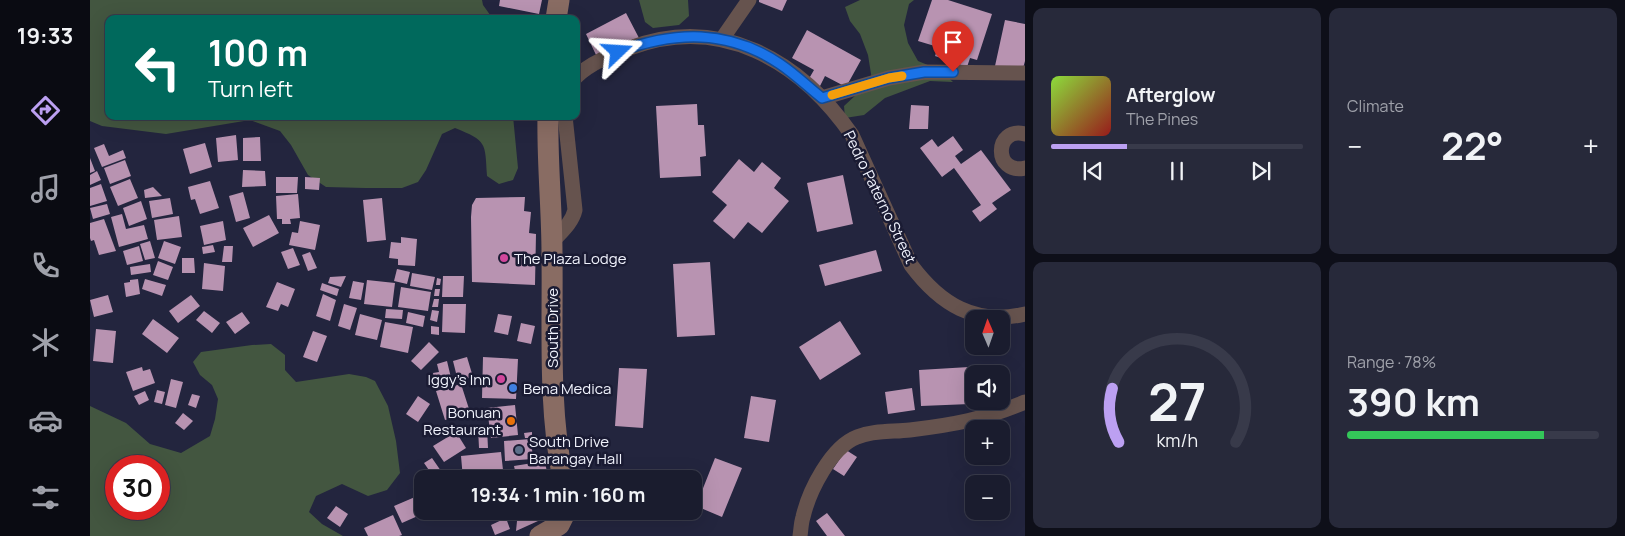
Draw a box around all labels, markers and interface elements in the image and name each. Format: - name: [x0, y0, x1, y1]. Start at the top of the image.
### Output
- text: 19:33: [17, 21, 73, 51]
- pin: [932, 21, 974, 72]
- position arrow: [591, 25, 643, 77]
- icon: arrive: [939, 28, 967, 56]
- text: 100 m: [208, 29, 308, 77]
- icon: left: [125, 35, 190, 100]
- text: Turn left: [208, 74, 293, 104]
- text: Afterglow: [1126, 82, 1215, 108]
- icon: directions: [28, 93, 63, 128]
- text: Climate: [1347, 95, 1404, 117]
- text: The Pines: [1126, 108, 1198, 130]
- text: 22°: [1441, 119, 1504, 171]
- street label: Pedro Paterno Street: [839, 127, 921, 267]
- text: −: [1347, 127, 1362, 165]
- text: +: [1583, 127, 1599, 165]
- icon: previous: [1079, 157, 1107, 185]
- icon: pause: [1163, 157, 1191, 185]
- icon: next: [1247, 157, 1275, 185]
- icon: music: [28, 171, 63, 206]
- icon: phone: [28, 248, 63, 283]
- place label: The Plaza Lodge: [514, 248, 627, 269]
- marker: The Plaza Lodge: [498, 252, 510, 264]
- street label: South Drive: [542, 288, 563, 368]
- north arrow: [965, 310, 1010, 355]
- map controls: [965, 310, 1010, 520]
- icon: climate: [28, 325, 63, 360]
- text: Range · 78%: [1347, 351, 1436, 373]
- button: sound: [965, 365, 1010, 410]
- text: 27: [1148, 366, 1206, 437]
- place label: Iggy's Inn: [428, 369, 491, 390]
- marker: Iggy's Inn: [495, 373, 507, 385]
- text: 390 km: [1347, 375, 1480, 427]
- place label: Bena Medica: [523, 378, 611, 399]
- marker: Bena Medica: [507, 382, 519, 394]
- place label: Bonuan Restaurant: [423, 402, 501, 440]
- icon: car: [28, 403, 63, 438]
- marker: Bonuan Restaurant: [505, 415, 517, 427]
- button: +: [965, 420, 1010, 465]
- text: km/h: [1156, 428, 1198, 452]
- place label: South Drive Barangay Hall: [529, 431, 622, 469]
- marker: South Drive Barangay Hall: [513, 444, 525, 456]
- speed limit sign: 30: [105, 455, 170, 520]
- button: −: [965, 475, 1010, 520]
- icon: filters: [28, 480, 63, 515]
- text: 19:34 · 1 min · 160 m: [471, 482, 645, 508]

